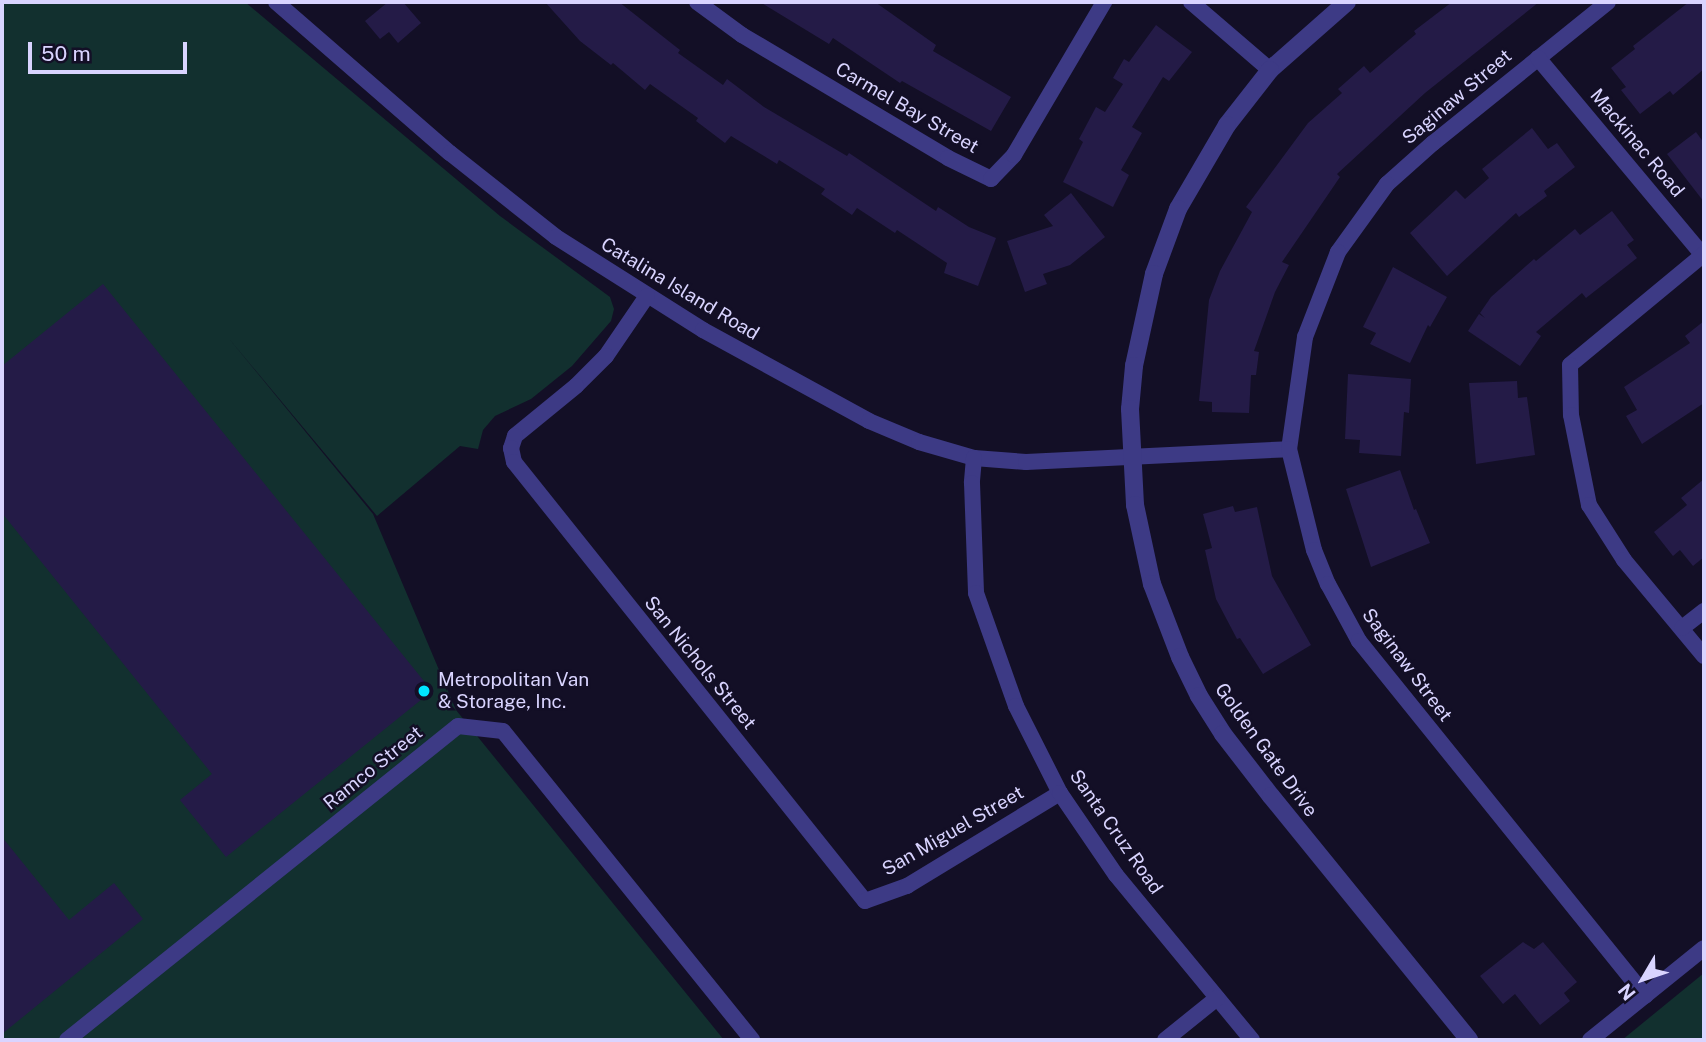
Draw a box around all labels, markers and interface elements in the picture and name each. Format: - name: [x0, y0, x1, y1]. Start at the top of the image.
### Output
- scale bar: [32, 28, 191, 72]
- text: 50 m: [41, 41, 91, 66]
- street label: Saginaw Street: [1398, 45, 1516, 149]
- street label: Carmel Bay Street: [831, 58, 983, 158]
- street label: Mackinac Road: [1585, 84, 1689, 202]
- street label: Catalina Island Road: [597, 233, 763, 345]
- street label: San Nichols Street: [639, 592, 761, 734]
- street label: Saginaw Street: [1357, 604, 1457, 726]
- place label: Metropolitan Van & Storage, Inc.: [438, 669, 590, 713]
- street label: Golden Gate Drive: [1210, 679, 1322, 821]
- marker: Metropolitan Van & Storage, Inc.: [416, 683, 432, 699]
- street label: Ramco Street: [319, 721, 427, 815]
- street label: Santa Cruz Road: [1065, 765, 1167, 899]
- street label: San Miguel Street: [878, 781, 1028, 881]
- north arrow: [1608, 944, 1678, 1014]
- text: N: [1613, 980, 1640, 1005]

